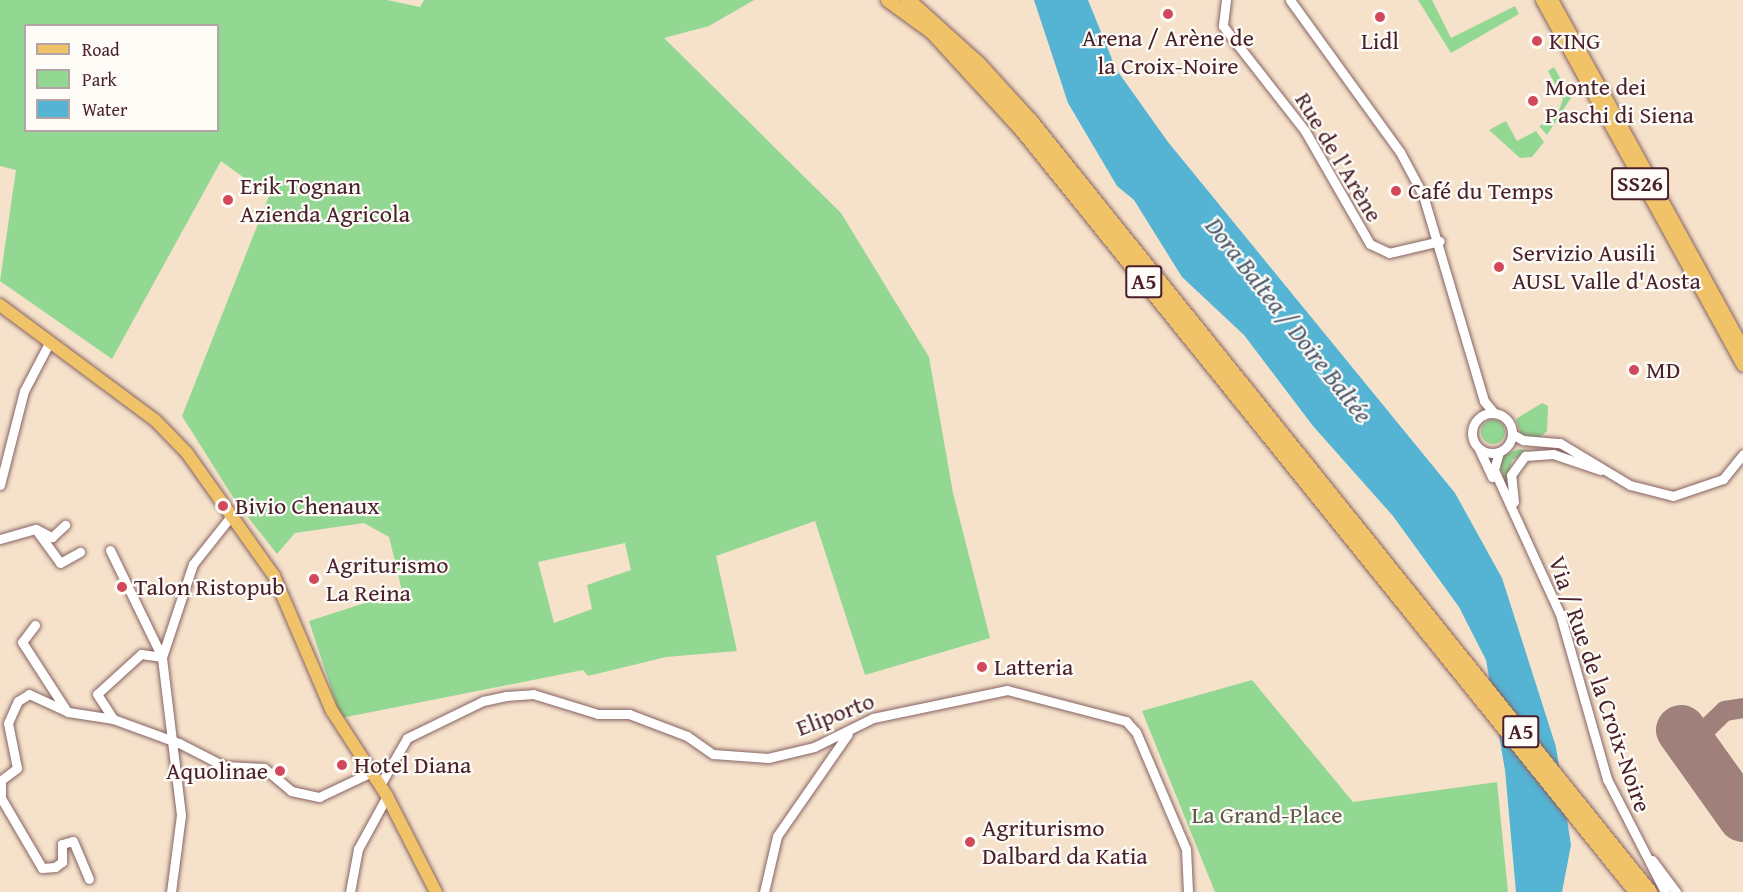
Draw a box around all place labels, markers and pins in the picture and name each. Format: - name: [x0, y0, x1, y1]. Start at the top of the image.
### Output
- marker: Arena / Arène de la Croix-Noire: [1161, 7, 1175, 21]
- marker: Lidl: [1373, 10, 1387, 24]
- place label: Arena / Arène de la Croix-Noire: [1082, 24, 1254, 80]
- place label: Lidl: [1361, 27, 1399, 55]
- place label: KING: [1549, 27, 1600, 55]
- marker: KING: [1530, 34, 1544, 48]
- place label: Monte dei Paschi di Siena: [1545, 73, 1694, 129]
- marker: Monte dei Paschi di Siena: [1526, 94, 1540, 108]
- place label: Erik Tognan Azienda Agricola: [240, 172, 410, 228]
- place label: Café du Temps: [1408, 177, 1554, 205]
- marker: Café du Temps: [1389, 184, 1403, 198]
- marker: Erik Tognan Azienda Agricola: [221, 193, 235, 207]
- place label: Servizio Ausili AUSL Valle d'Aosta: [1512, 239, 1701, 295]
- marker: Servizio Ausili AUSL Valle d'Aosta: [1490, 258, 1508, 276]
- place label: MD: [1646, 356, 1680, 384]
- marker: MD: [1627, 363, 1641, 377]
- place label: Bivio Chenaux: [235, 492, 379, 520]
- marker: Bivio Chenaux: [216, 499, 230, 513]
- place label: Agriturismo La Reina: [326, 551, 449, 607]
- marker: Agriturismo La Reina: [307, 572, 321, 586]
- place label: Talon Ristopub: [134, 573, 285, 601]
- marker: Talon Ristopub: [115, 580, 129, 594]
- place label: Latteria: [994, 653, 1073, 681]
- marker: Latteria: [975, 660, 989, 674]
- place label: Hotel Diana: [354, 751, 471, 779]
- place label: Aquolinae: [166, 757, 268, 785]
- marker: Hotel Diana: [335, 758, 349, 772]
- marker: Aquolinae: [273, 764, 287, 778]
- place label: Agriturismo Dalbard da Katia: [982, 814, 1148, 870]
- marker: Agriturismo Dalbard da Katia: [963, 835, 977, 849]

